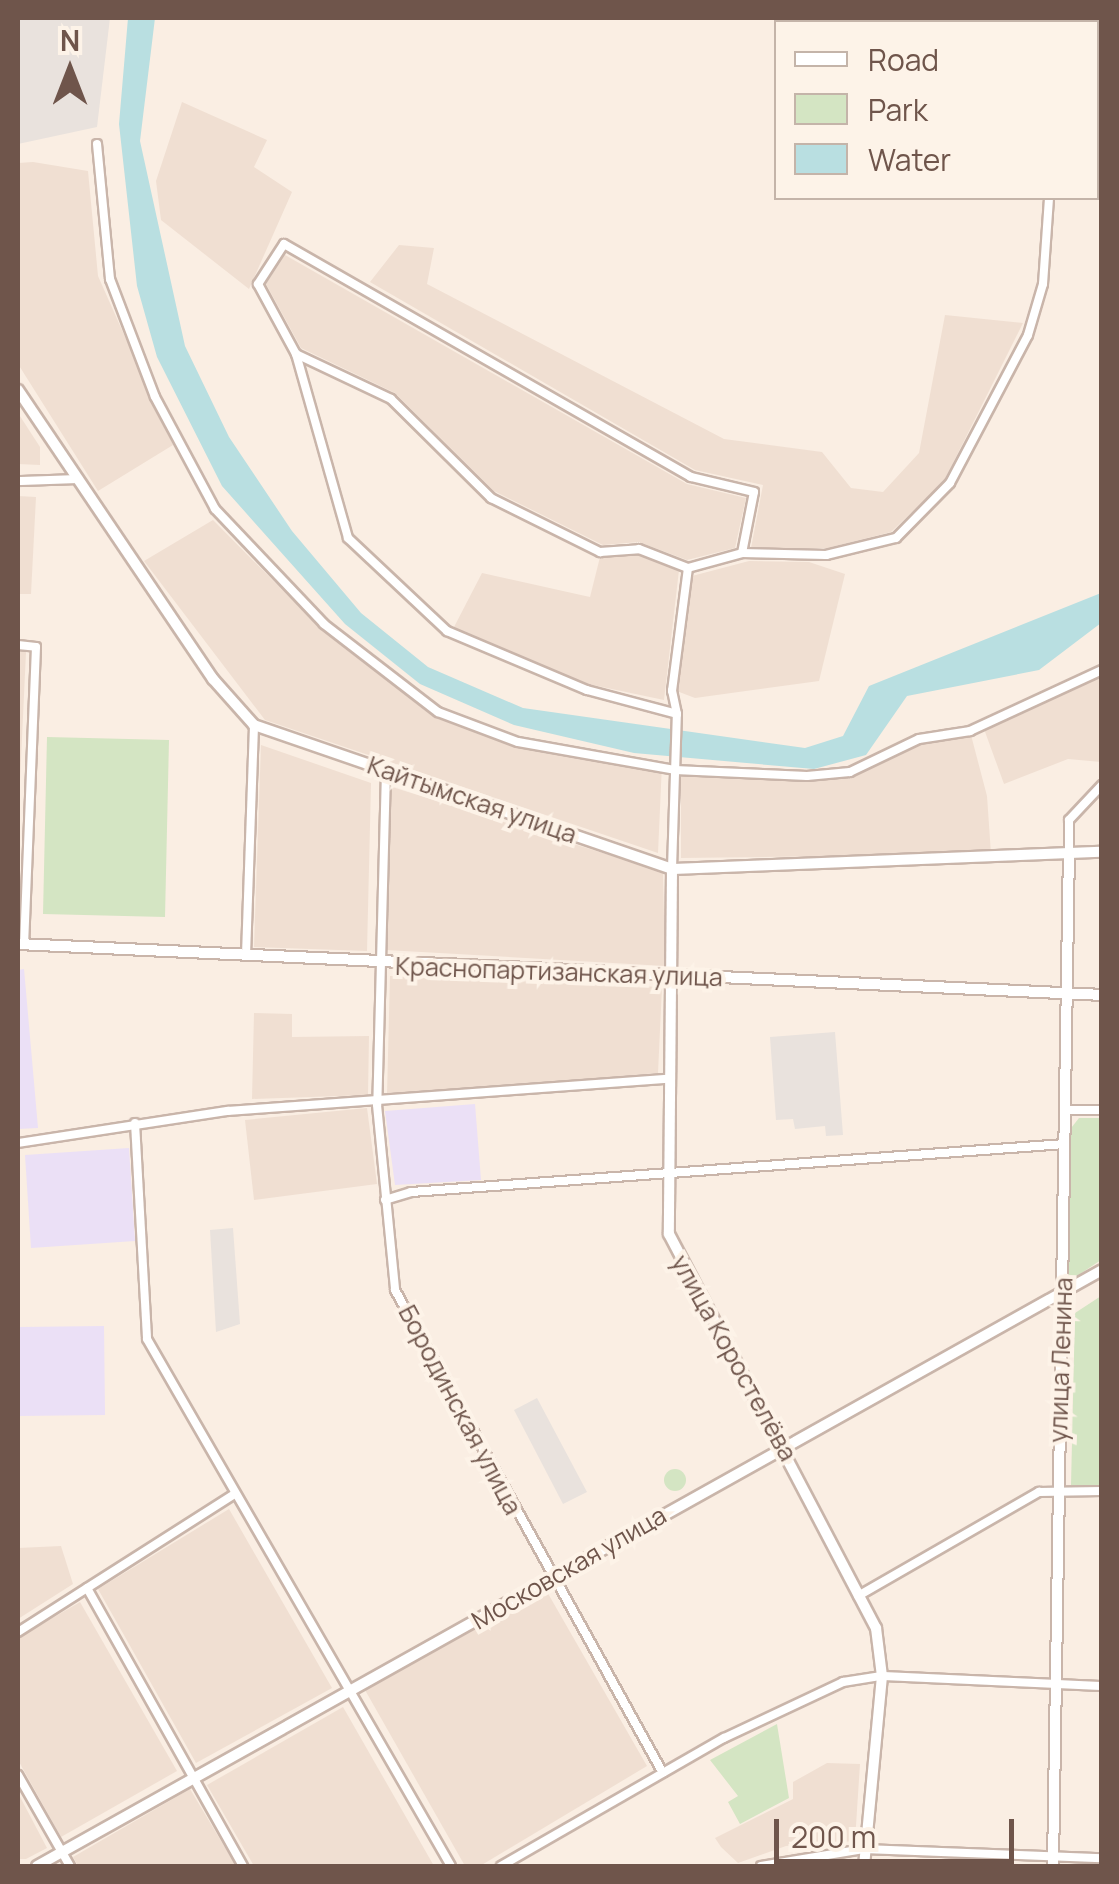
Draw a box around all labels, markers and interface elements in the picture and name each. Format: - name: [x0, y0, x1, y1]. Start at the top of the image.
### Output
- north arrow: [20, 20, 120, 120]
- legend: [774, 20, 1099, 200]
- text: N: [60, 21, 80, 59]
- text: Road: [868, 39, 939, 80]
- text: Park: [868, 89, 928, 130]
- text: Water: [868, 139, 951, 180]
- street label: Кайтымская улица: [363, 750, 581, 850]
- street label: Краснопартизанская улица: [395, 951, 723, 993]
- street label: улица Коростелёва: [665, 1250, 803, 1466]
- street label: улица Ленина: [1043, 1277, 1079, 1443]
- street label: Бородинская улица: [392, 1300, 528, 1520]
- street label: Московская улица: [466, 1500, 672, 1636]
- scale bar: [779, 1799, 1019, 1861]
- text: 200 m: [791, 1816, 876, 1857]

